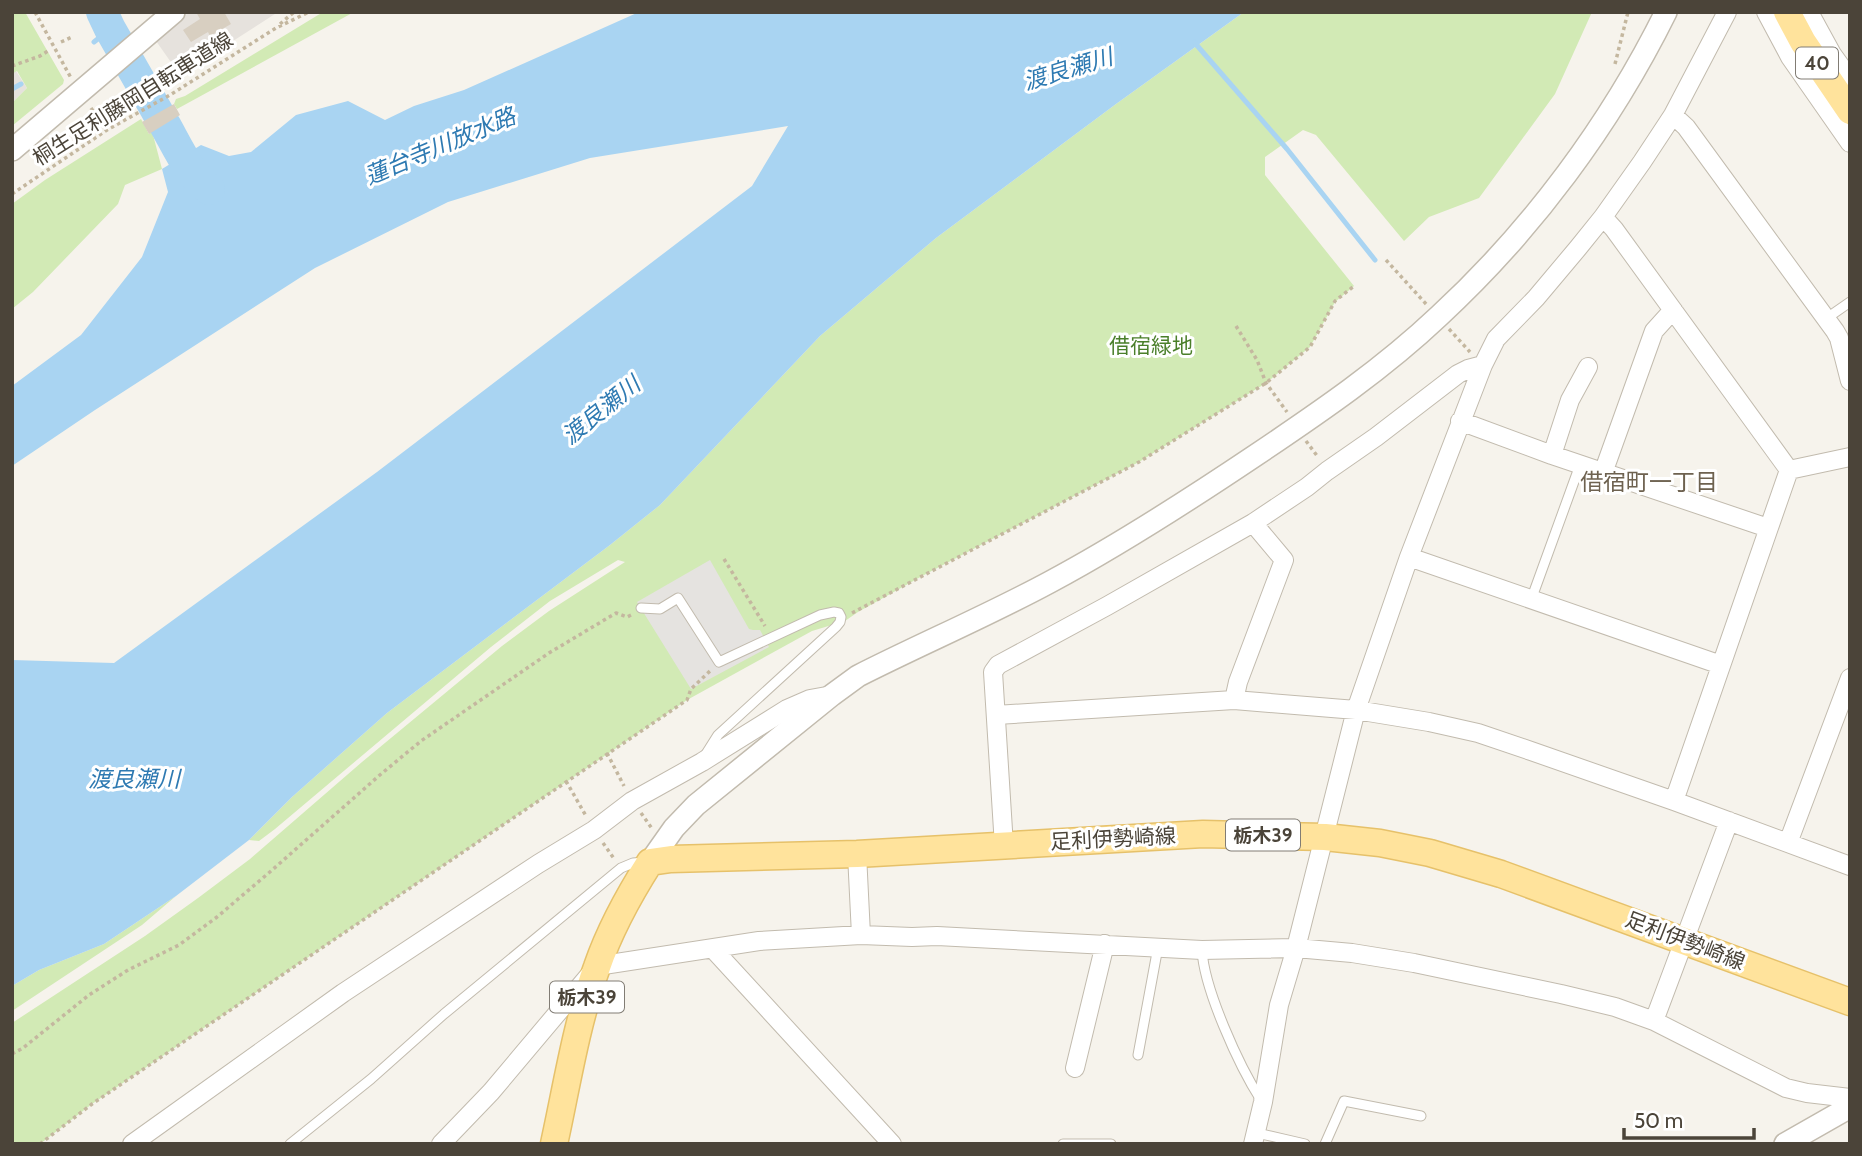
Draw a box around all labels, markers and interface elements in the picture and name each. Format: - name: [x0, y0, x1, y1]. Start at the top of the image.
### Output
- street label: 桐生足利藤岡自転車道線: [28, 27, 237, 170]
- water label: 渡良瀬川: [1020, 41, 1119, 96]
- road number: 40: [1796, 48, 1838, 78]
- water label: 蓮台寺川放水路: [360, 101, 521, 190]
- park label: 借宿緑地: [1109, 333, 1193, 358]
- water label: 渡良瀬川: [556, 368, 648, 450]
- district label: 借宿町一丁目: [1580, 468, 1718, 496]
- water label: 渡良瀬川: [88, 765, 183, 793]
- road number: 栃木39: [1226, 820, 1300, 850]
- street label: 足利伊勢崎線: [1049, 823, 1177, 854]
- street label: 足利伊勢崎線: [1622, 906, 1748, 975]
- road number: 栃木39: [550, 981, 624, 1012]
- scale bar: [1624, 1096, 1754, 1140]
- text: 50 m: [1634, 1108, 1683, 1133]

